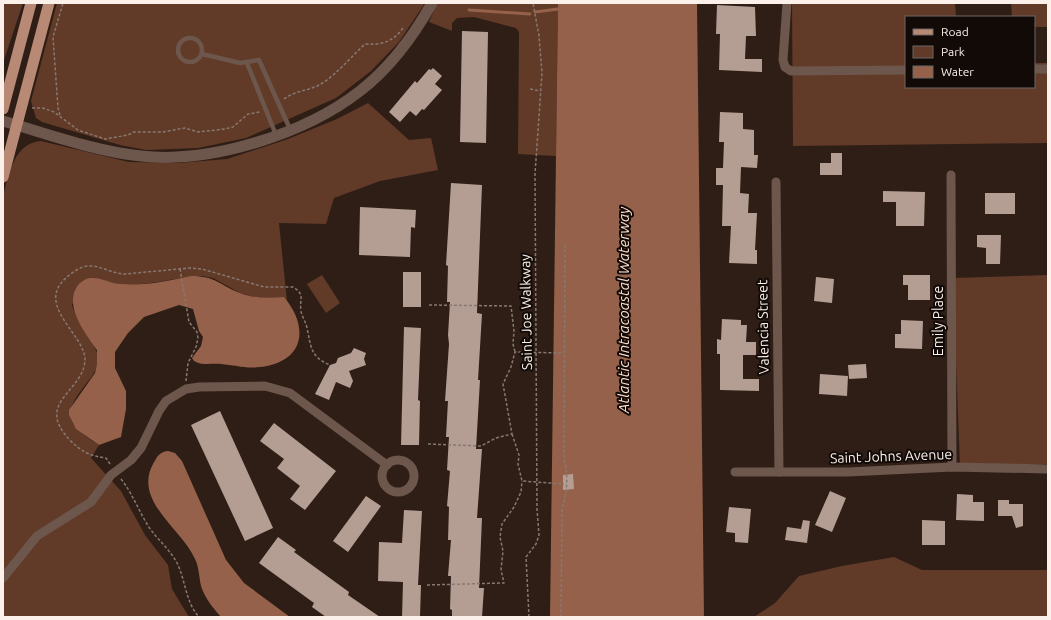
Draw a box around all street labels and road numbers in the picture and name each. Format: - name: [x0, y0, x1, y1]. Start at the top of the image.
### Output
- street label: Saint Joe Walkway: [517, 254, 535, 370]
- street label: Valencia Street: [754, 279, 772, 374]
- street label: Emily Place: [930, 286, 946, 356]
- street label: Saint Johns Avenue: [830, 446, 952, 466]

